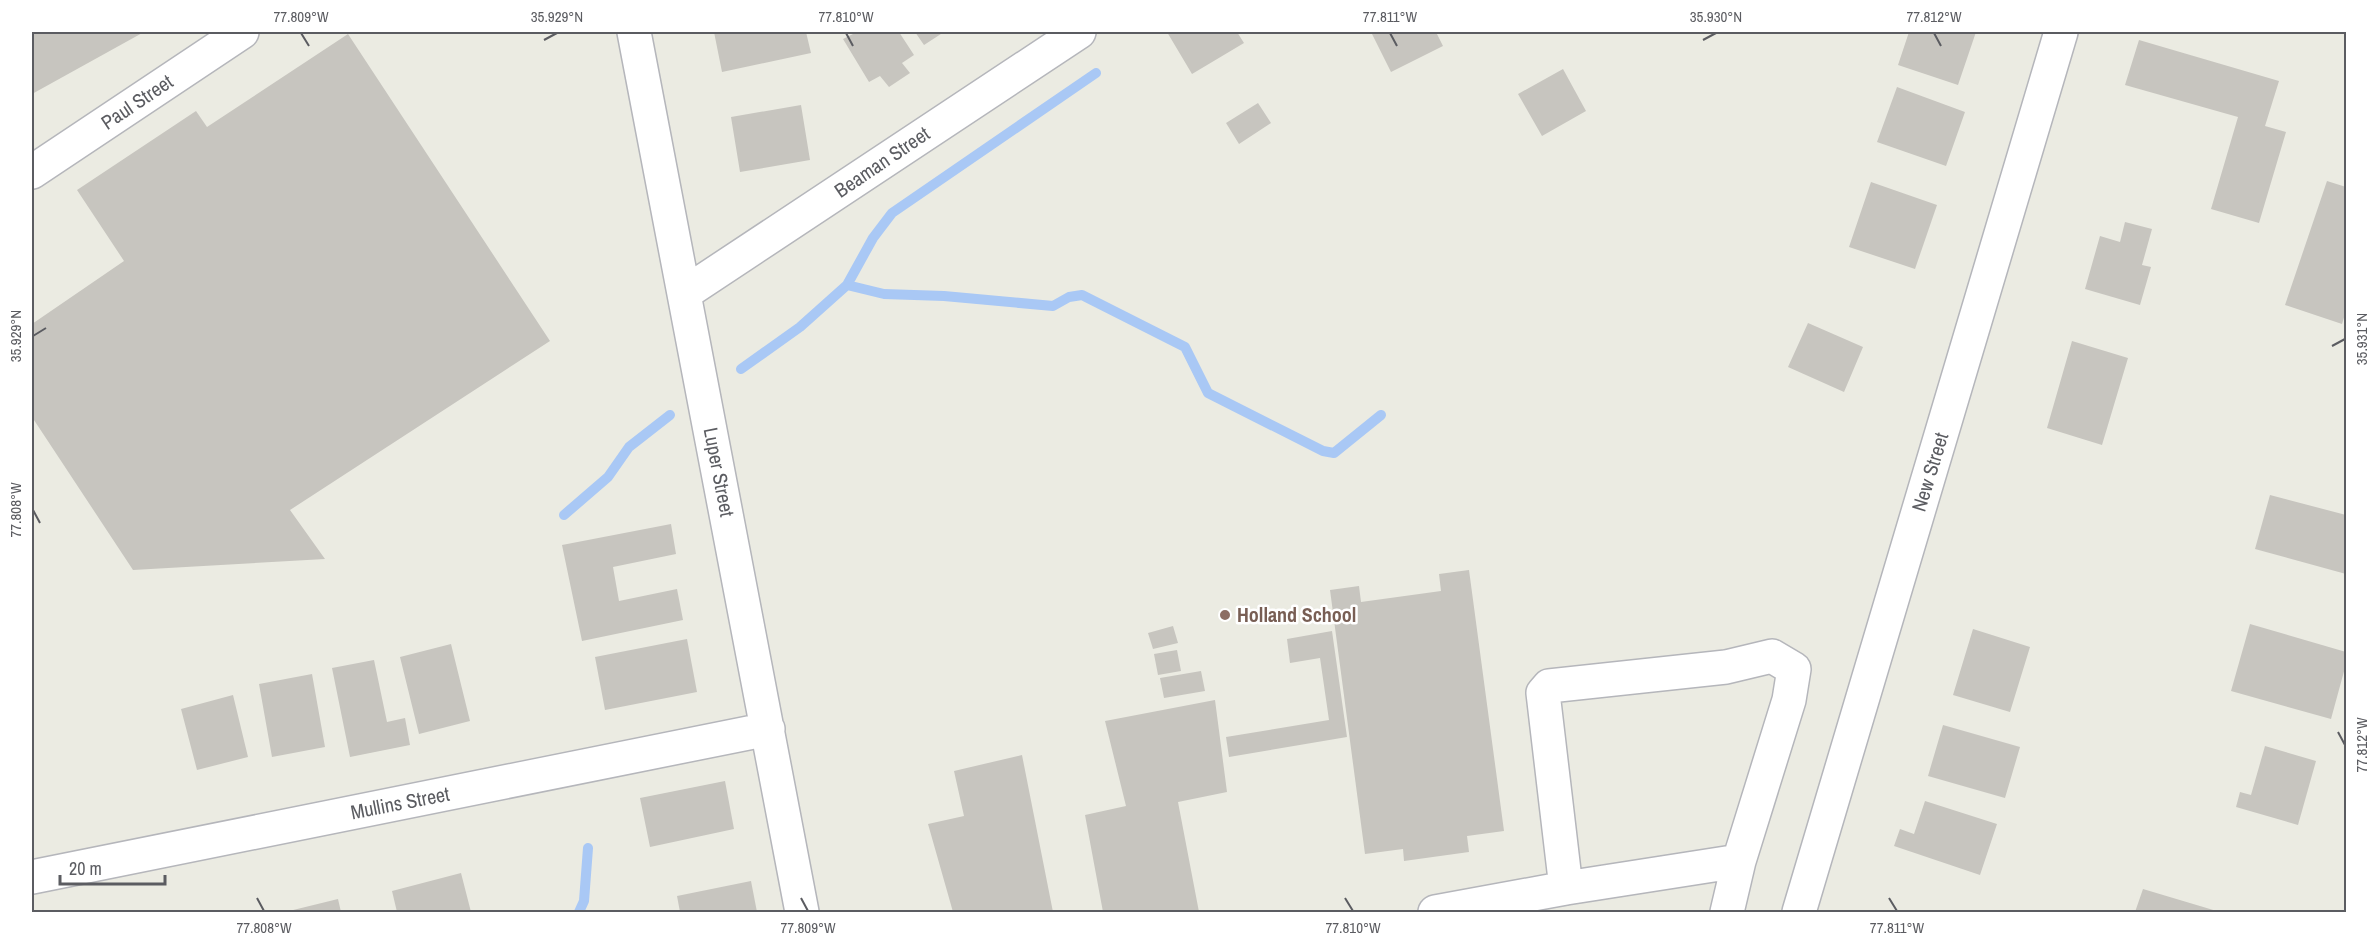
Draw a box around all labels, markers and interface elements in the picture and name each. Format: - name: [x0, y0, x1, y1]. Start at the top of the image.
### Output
- text: 77.809°W: [273, 6, 329, 27]
- text: 35.929°N: [531, 6, 583, 27]
- text: 77.810°W: [818, 6, 874, 27]
- text: 77.811°W: [1363, 6, 1418, 27]
- text: 35.930°N: [1690, 6, 1742, 27]
- text: 77.812°W: [1906, 6, 1962, 27]
- street label: Paul Street: [96, 67, 178, 135]
- street label: Beaman Street: [829, 120, 935, 203]
- text: 35.929°N: [5, 310, 26, 362]
- text: 35.931°N: [2351, 313, 2372, 365]
- street label: Luper Street: [698, 425, 741, 519]
- street label: New Street: [1905, 429, 1954, 515]
- text: 77.808°W: [5, 482, 26, 538]
- place label: Holland School: [1237, 601, 1356, 628]
- marker: Holland School: [1218, 608, 1232, 622]
- text: 77.812°W: [2351, 717, 2372, 773]
- street label: Mullins Street: [348, 780, 452, 825]
- scale bar: [60, 848, 165, 886]
- text: 20 m: [69, 856, 102, 881]
- text: 77.808°W: [236, 917, 292, 938]
- text: 77.809°W: [780, 917, 836, 938]
- text: 77.810°W: [1325, 917, 1381, 938]
- text: 77.811°W: [1870, 917, 1925, 938]

